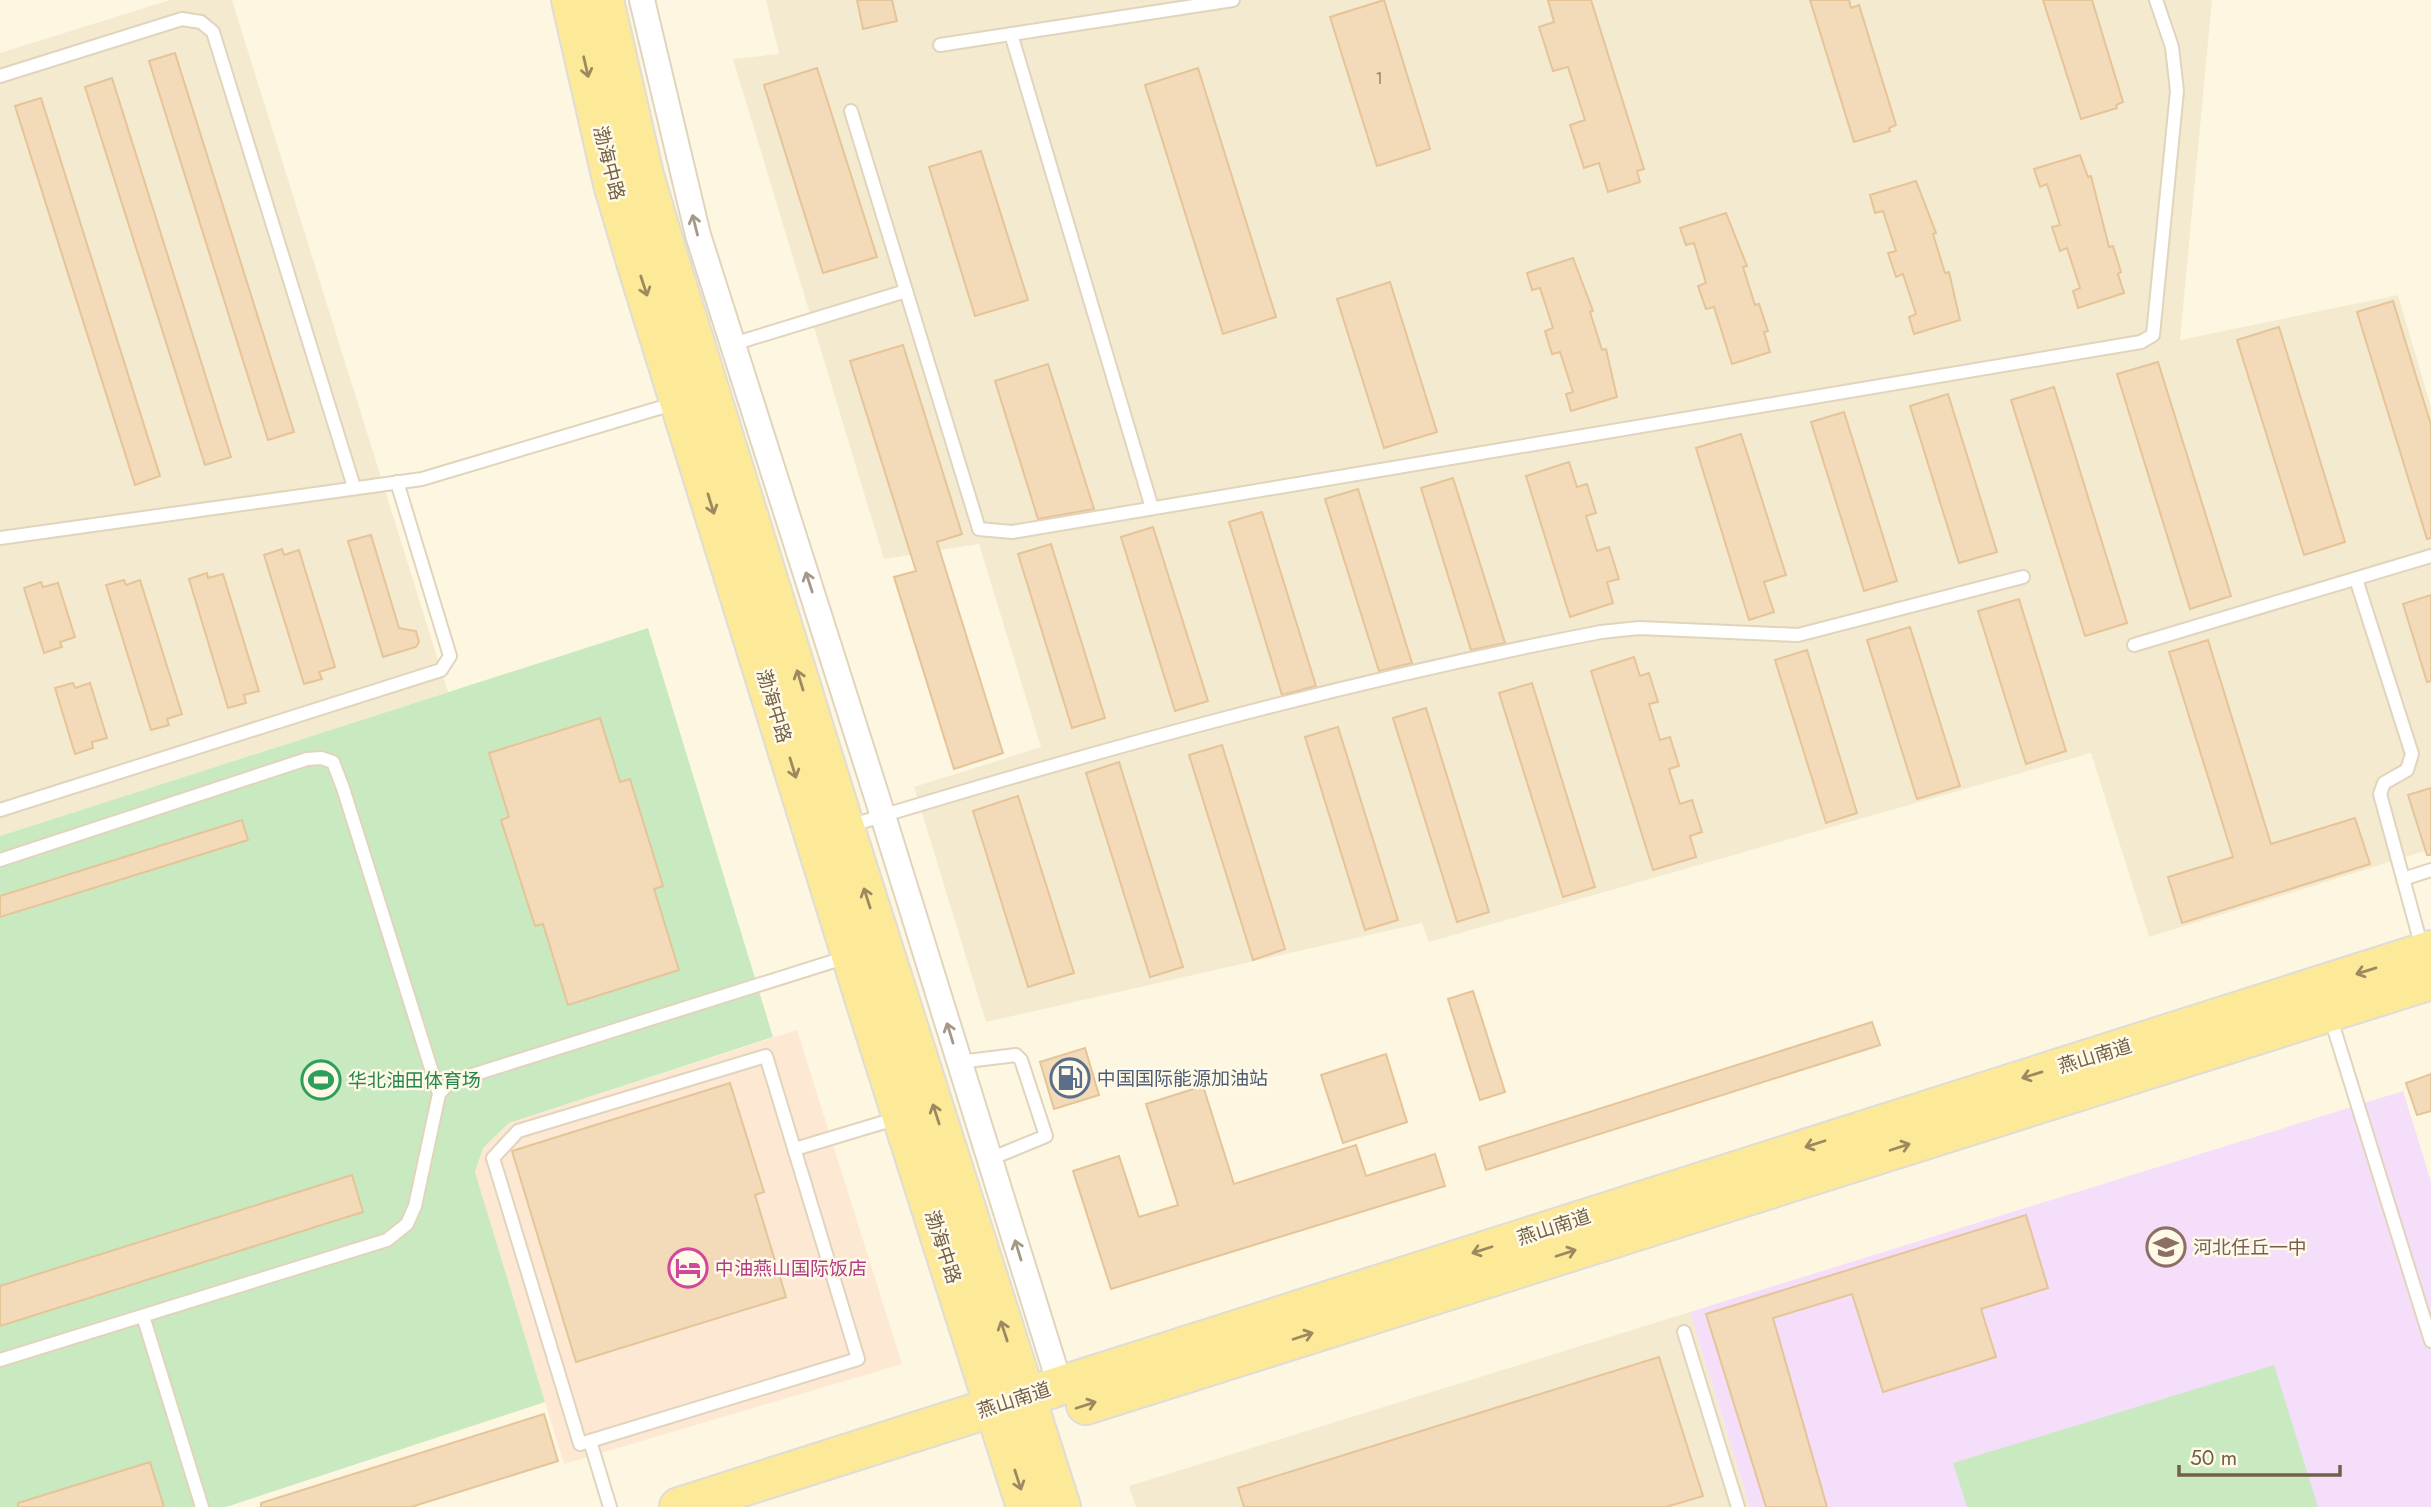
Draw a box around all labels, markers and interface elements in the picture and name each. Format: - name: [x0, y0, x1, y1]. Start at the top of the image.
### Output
- one-way arrow: [580, 55, 593, 77]
- house number: 1: [1375, 67, 1383, 90]
- street label: 渤海中路: [587, 123, 631, 203]
- one-way arrow: [688, 214, 701, 237]
- one-way arrow: [639, 275, 651, 297]
- one-way arrow: [706, 492, 719, 514]
- one-way arrow: [801, 571, 814, 593]
- street label: 渤海中路: [750, 666, 798, 746]
- one-way arrow: [792, 670, 805, 692]
- one-way arrow: [787, 757, 800, 779]
- one-way arrow: [860, 887, 872, 909]
- one-way arrow: [2355, 965, 2377, 978]
- one-way arrow: [943, 1022, 956, 1044]
- street label: 燕山南道: [2055, 1032, 2135, 1080]
- fuel station icon: 中国国际能源加油站: [1049, 1057, 1091, 1099]
- sports icon: 华北油田体育场: [300, 1059, 342, 1101]
- place label: 中国国际能源加油站: [1097, 1065, 1268, 1092]
- place label: 华北油田体育场: [348, 1067, 481, 1094]
- one-way arrow: [2021, 1070, 2043, 1083]
- one-way arrow: [928, 1104, 941, 1126]
- one-way arrow: [1804, 1138, 1826, 1151]
- one-way arrow: [1889, 1140, 1911, 1153]
- street label: 燕山南道: [1514, 1202, 1594, 1252]
- street label: 渤海中路: [918, 1207, 968, 1287]
- school or university icon: 河北任丘一中: [2145, 1226, 2187, 1268]
- place label: 河北任丘一中: [2193, 1234, 2307, 1261]
- one-way arrow: [1010, 1239, 1023, 1261]
- one-way arrow: [1471, 1245, 1493, 1258]
- one-way arrow: [1555, 1245, 1577, 1258]
- hotel icon: 中油燕山国际饭店: [667, 1247, 709, 1289]
- place label: 中油燕山国际饭店: [715, 1255, 867, 1282]
- one-way arrow: [997, 1321, 1010, 1343]
- one-way arrow: [1292, 1329, 1314, 1342]
- street label: 燕山南道: [974, 1375, 1054, 1425]
- one-way arrow: [1075, 1398, 1097, 1411]
- scale bar: [2179, 1434, 2340, 1478]
- text: 50 m: [2190, 1443, 2237, 1473]
- one-way arrow: [1012, 1469, 1025, 1491]

